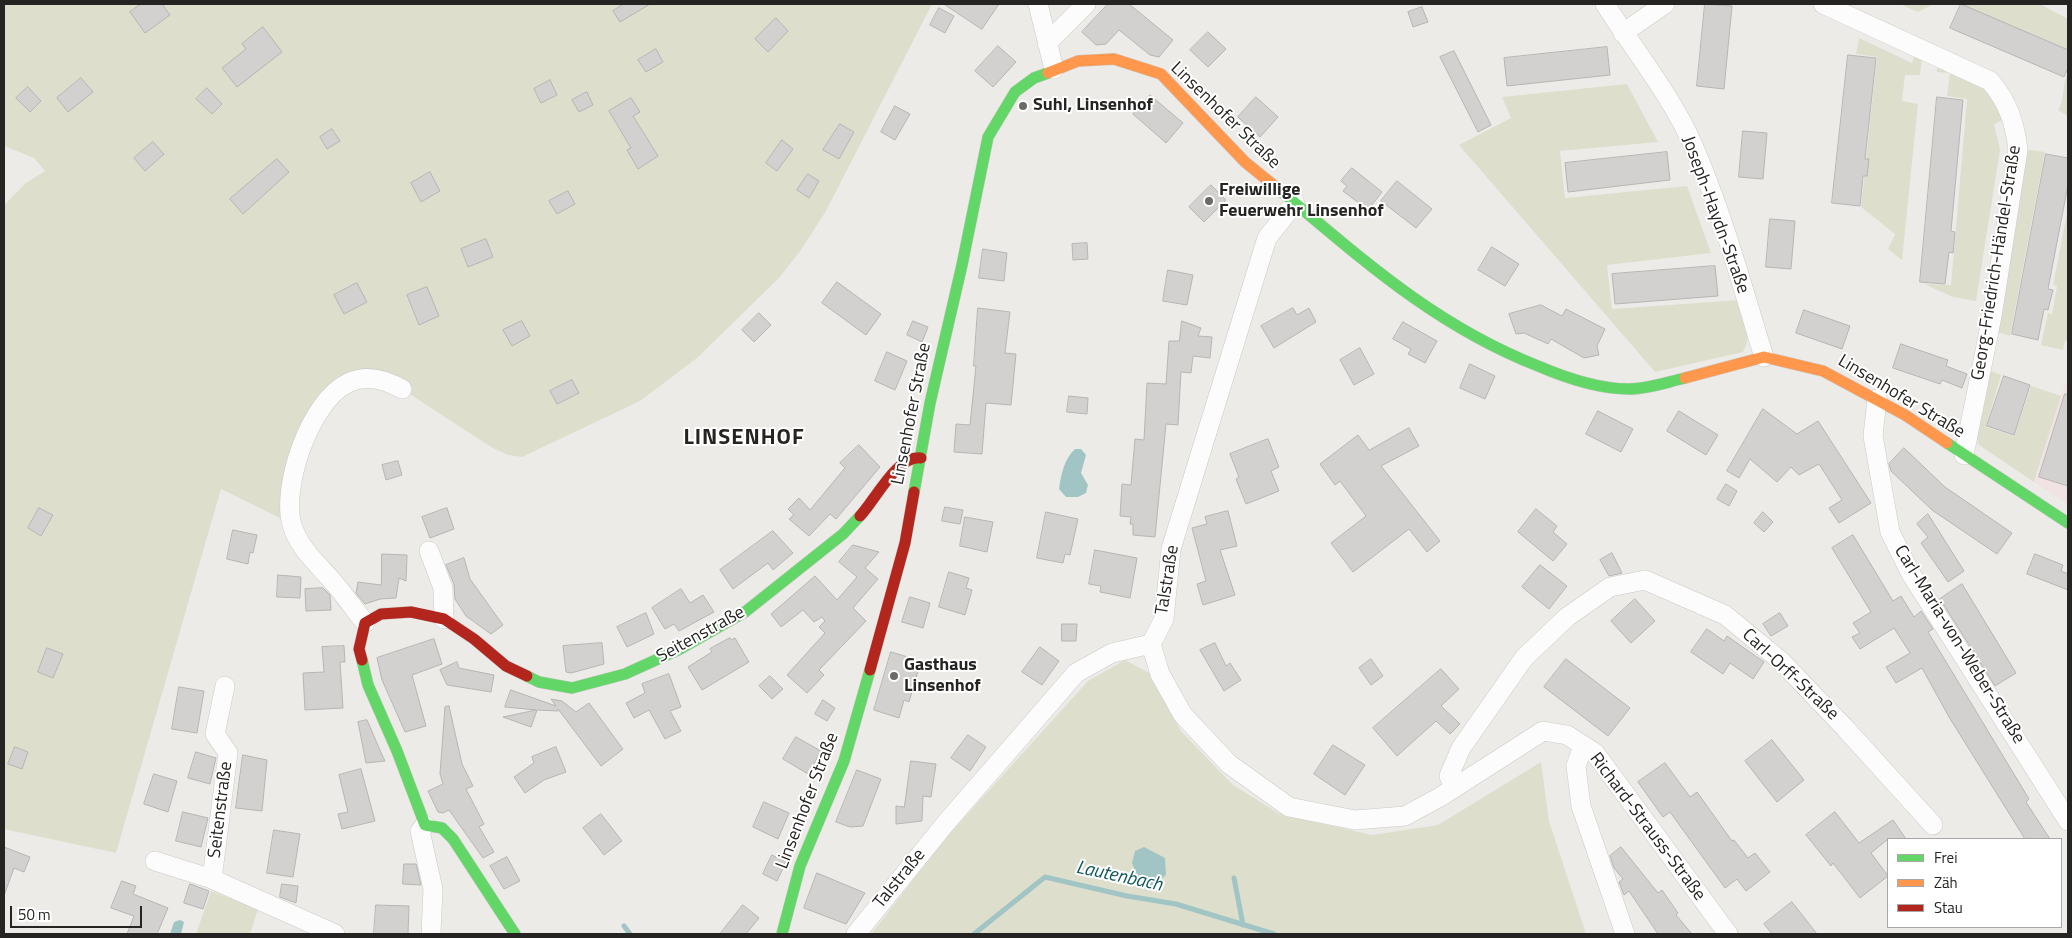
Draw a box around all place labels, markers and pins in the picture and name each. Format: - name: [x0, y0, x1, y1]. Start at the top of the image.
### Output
- place label: Suhl, Linsenhof: [1033, 95, 1153, 117]
- marker: Suhl, Linsenhof: [1017, 100, 1029, 112]
- place label: Freiwillige Feuerwehr Linsenhof: [1219, 180, 1384, 222]
- marker: Freiwillige Feuerwehr Linsenhof: [1203, 195, 1215, 207]
- place label: Gasthaus Linsenhof: [904, 655, 981, 698]
- marker: Gasthaus Linsenhof: [888, 670, 900, 682]

